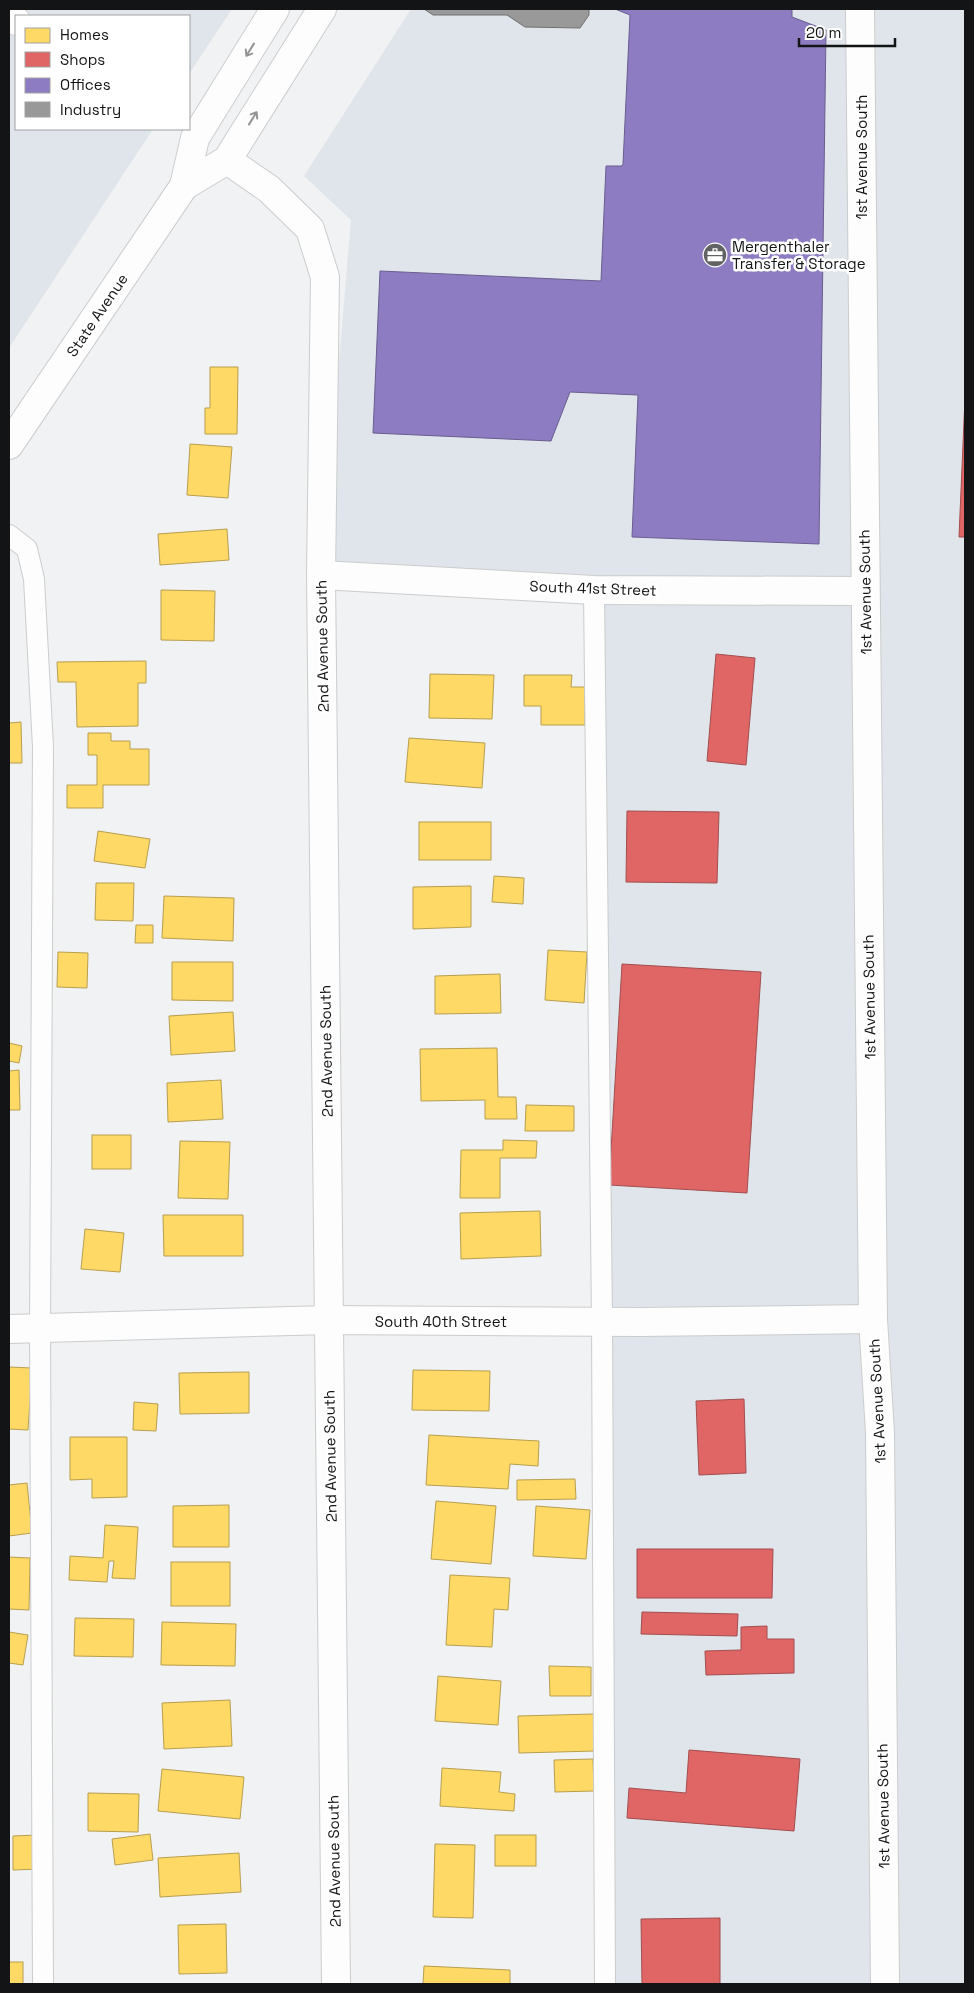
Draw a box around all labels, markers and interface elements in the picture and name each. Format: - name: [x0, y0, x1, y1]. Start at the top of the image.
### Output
- legend: [15, 15, 190, 130]
- scale bar: [799, 15, 895, 47]
- text: 20 m: [806, 23, 841, 42]
- text: Homes: [60, 25, 109, 44]
- one-way arrow: [244, 43, 254, 57]
- text: Shops: [60, 50, 105, 69]
- text: Offices: [60, 75, 111, 94]
- street label: 1st Avenue South: [852, 94, 871, 220]
- text: Industry: [60, 100, 121, 119]
- one-way arrow: [248, 112, 258, 126]
- place label: Mergenthaler Transfer & Storage: [732, 237, 866, 273]
- office icon: Mergenthaler Transfer & Storage: [702, 242, 728, 268]
- street label: State Avenue: [62, 270, 132, 360]
- street label: 1st Avenue South: [854, 529, 876, 655]
- street label: South 41st Street: [529, 576, 657, 600]
- street label: 2nd Avenue South: [311, 580, 333, 712]
- street label: 1st Avenue South: [858, 934, 880, 1060]
- street label: 2nd Avenue South: [315, 985, 337, 1117]
- street label: South 40th Street: [375, 1312, 507, 1331]
- street label: 1st Avenue South: [864, 1338, 890, 1464]
- street label: 2nd Avenue South: [319, 1390, 341, 1522]
- street label: 1st Avenue South: [872, 1743, 894, 1869]
- street label: 2nd Avenue South: [323, 1795, 345, 1927]

